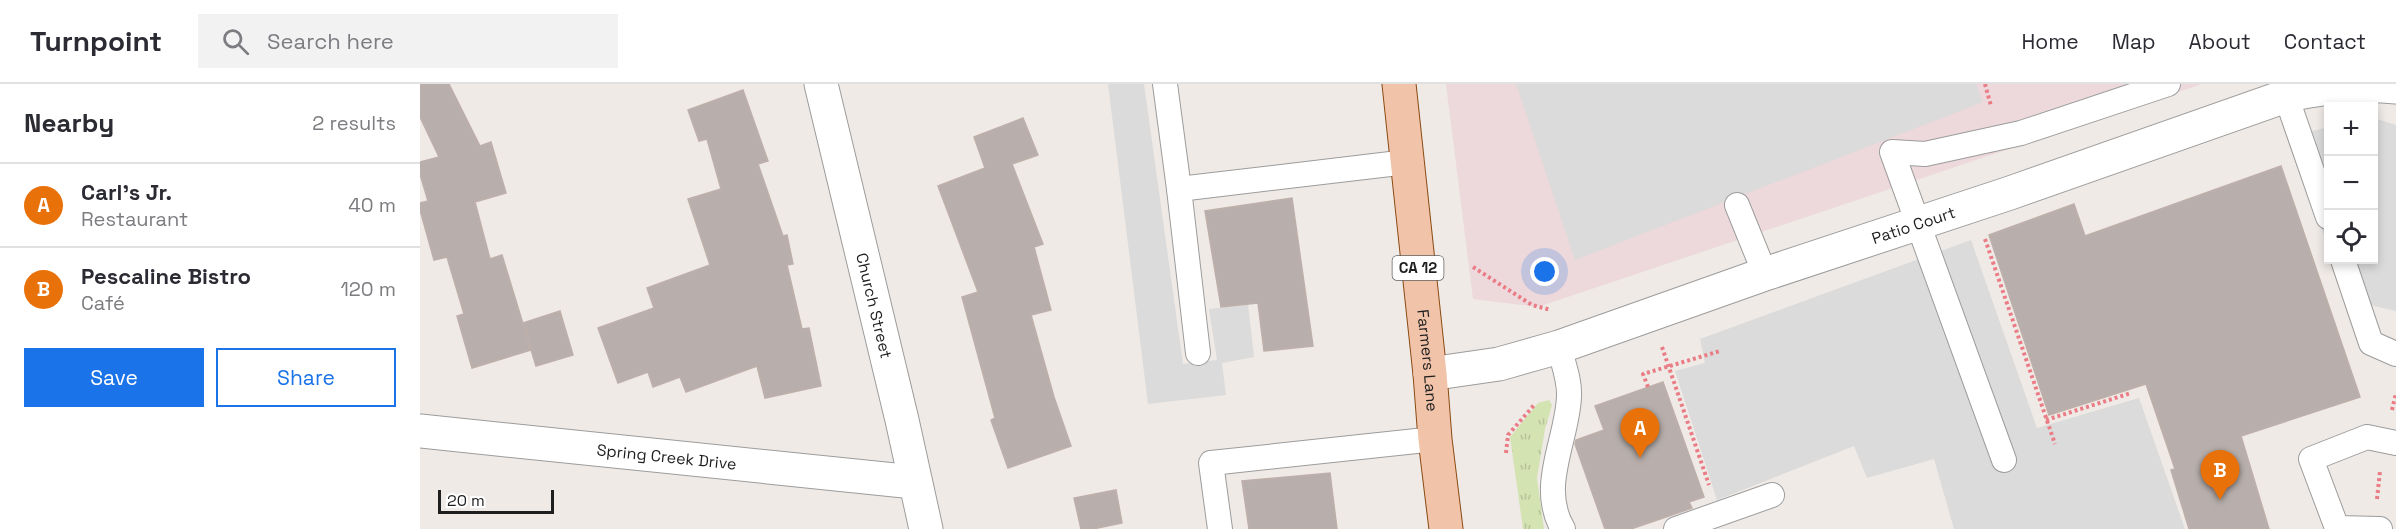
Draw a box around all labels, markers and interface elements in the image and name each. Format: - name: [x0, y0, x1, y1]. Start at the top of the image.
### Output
- search box: [198, 14, 618, 68]
- text: Turnpoint: [30, 23, 162, 59]
- icon: search: [219, 25, 252, 58]
- text: Search here: [267, 27, 394, 55]
- text: Home: [2021, 28, 2079, 55]
- text: Map: [2112, 28, 2156, 55]
- text: About: [2189, 28, 2251, 55]
- text: Contact: [2284, 28, 2366, 55]
- map controls: [2324, 102, 2378, 264]
- button: +: [2324, 102, 2378, 156]
- text: Nearby: [24, 106, 114, 140]
- text: 2 results: [312, 110, 396, 136]
- button: −: [2324, 156, 2378, 210]
- text: Carl's Jr.: [81, 178, 172, 206]
- text: A: [37, 192, 50, 218]
- text: 40 m: [348, 192, 396, 218]
- street label: Patio Court: [1869, 202, 1958, 249]
- text: Restaurant: [81, 206, 188, 232]
- button: locate: [2324, 210, 2378, 264]
- street label: Church Street: [851, 251, 897, 361]
- road number: CA 12: [1392, 256, 1444, 280]
- your location: [1530, 257, 1559, 286]
- text: Pescaline Bistro: [81, 262, 251, 290]
- text: B: [37, 276, 50, 302]
- text: 120 m: [340, 276, 396, 302]
- text: Café: [81, 290, 125, 316]
- street label: Farmers Lane: [1412, 308, 1443, 412]
- button: Save: [24, 348, 204, 407]
- button: Share: [216, 348, 396, 407]
- pin: A: [1620, 408, 1660, 458]
- street label: Spring Creek Drive: [596, 439, 738, 475]
- pin: B: [2200, 450, 2240, 500]
- scale bar: [438, 487, 554, 514]
- text: 20 m: [447, 490, 485, 511]

